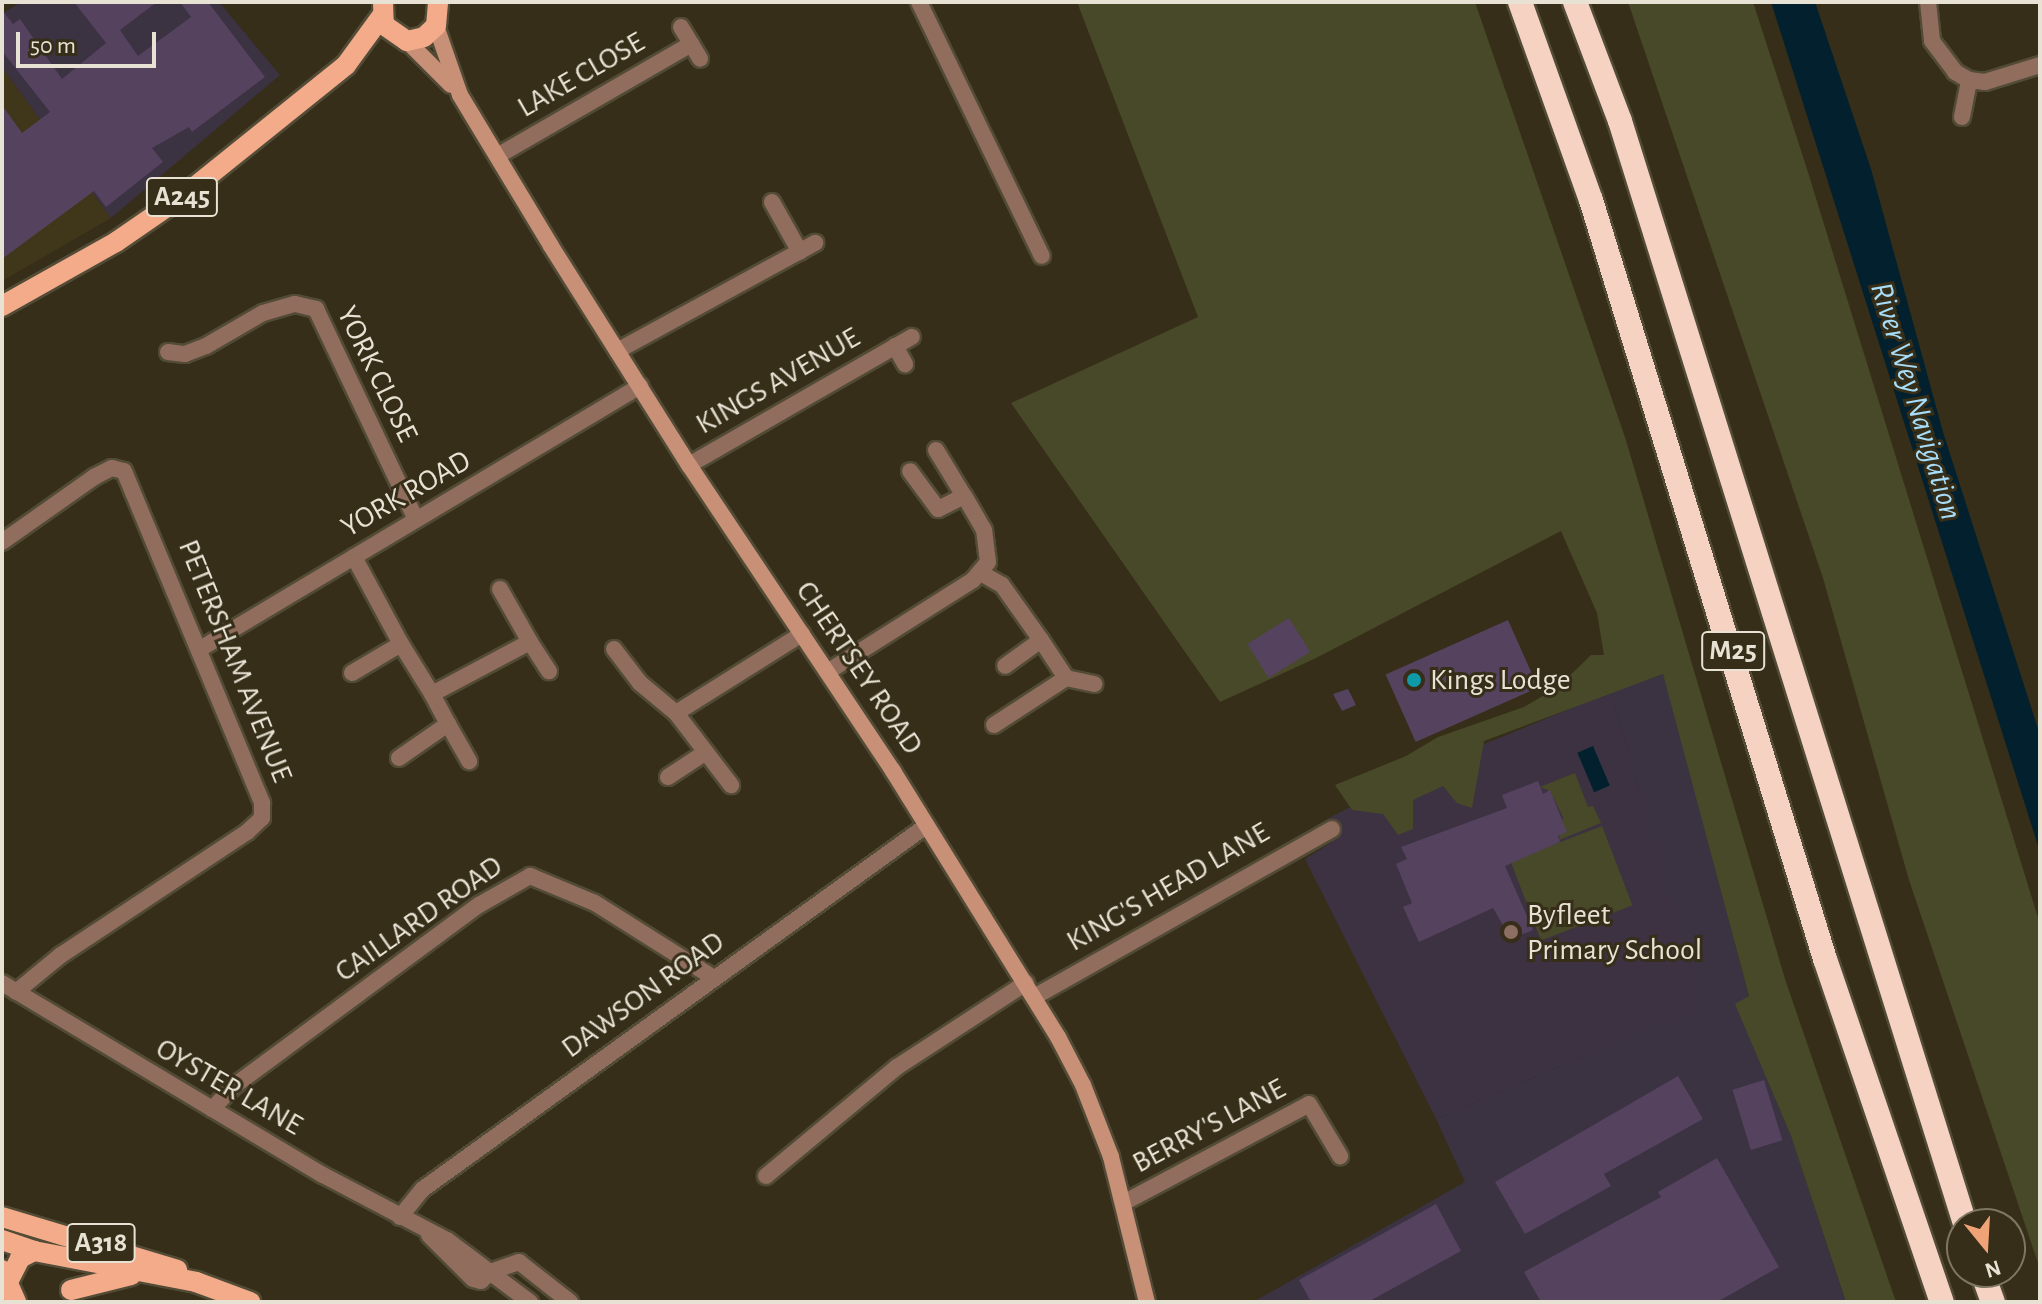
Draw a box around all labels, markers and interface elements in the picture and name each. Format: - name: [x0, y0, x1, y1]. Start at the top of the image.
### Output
- scale bar: [20, 16, 160, 66]
- street label: LAKE CLOSE: [511, 24, 651, 126]
- text: 50 m: [30, 34, 76, 58]
- road number: A245: [144, 173, 220, 221]
- water label: River Wey Navigation: [1862, 277, 1970, 525]
- street label: YORK CLOSE: [329, 300, 425, 448]
- street label: KINGS AVENUE: [690, 320, 866, 442]
- street label: YORK ROAD: [335, 443, 477, 545]
- street label: PETERSHAM AVENUE: [170, 535, 300, 787]
- street label: CHERTSEY ROAD: [788, 574, 930, 762]
- road number: M25: [1701, 627, 1765, 675]
- place label: Kings Lodge: [1430, 662, 1571, 698]
- marker: Kings Lodge: [1405, 671, 1423, 689]
- street label: KING'S HEAD LANE: [1060, 814, 1276, 960]
- street label: CAILLARD ROAD: [328, 848, 510, 990]
- place label: Byfleet Primary School: [1527, 897, 1702, 968]
- marker: Byfleet Primary School: [1502, 923, 1520, 941]
- street label: DAWSON ROAD: [555, 924, 731, 1066]
- street label: OYSTER LANE: [149, 1031, 309, 1143]
- street label: BERRY'S LANE: [1126, 1071, 1292, 1181]
- north arrow: [1946, 1208, 2026, 1288]
- road number: A318: [65, 1219, 137, 1267]
- text: N: [1982, 1256, 2003, 1282]

